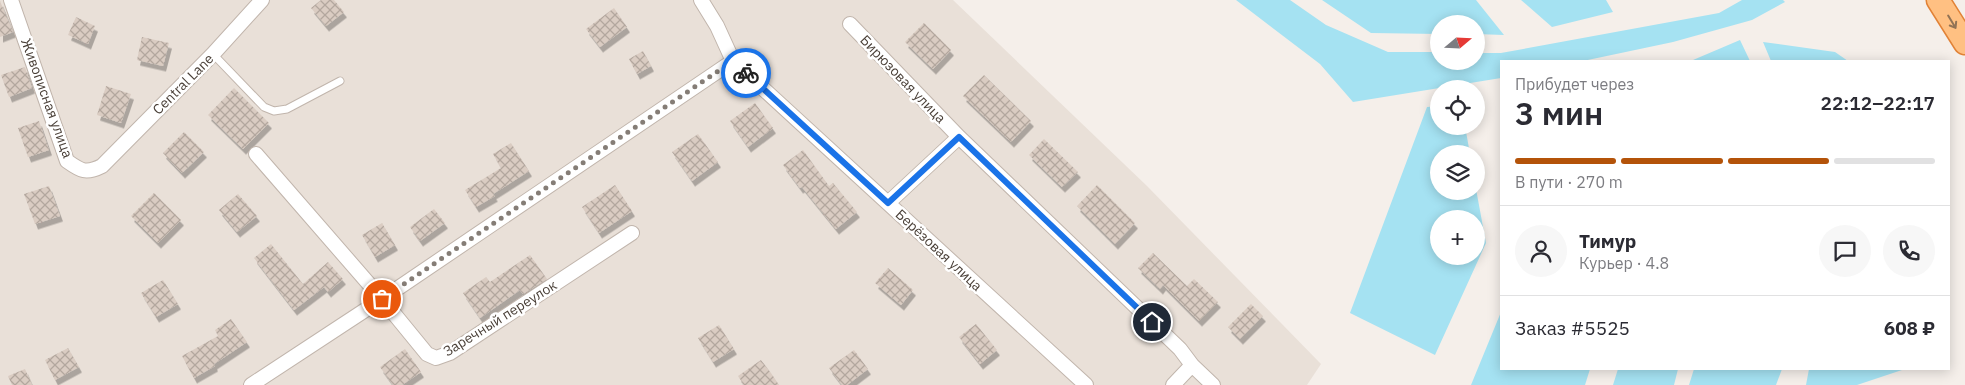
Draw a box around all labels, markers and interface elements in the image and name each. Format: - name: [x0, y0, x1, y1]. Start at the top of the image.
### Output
- one-way arrow: [1947, 14, 1957, 28]
- north arrow: [1430, 15, 1485, 70]
- map controls: [1430, 15, 1485, 265]
- street label: Бирюзовая улица: [856, 31, 950, 127]
- street label: Живописная улица: [17, 36, 77, 161]
- courier: [721, 48, 771, 98]
- street label: Central Lane: [149, 49, 218, 118]
- icon: bike: [732, 59, 760, 87]
- text: Прибудет через: [1515, 74, 1634, 94]
- button: locate: [1430, 80, 1485, 135]
- text: 22:12–22:17: [1821, 91, 1935, 115]
- text: 3 мин: [1515, 92, 1603, 134]
- button: layers: [1430, 145, 1485, 200]
- text: В пути · 270 m: [1515, 172, 1623, 192]
- street label: Берёзовая улица: [892, 205, 986, 295]
- button: +: [1430, 210, 1485, 265]
- button: person: [1515, 225, 1567, 277]
- button: chat: [1819, 225, 1871, 277]
- button: phone: [1883, 225, 1935, 277]
- text: Тимур: [1579, 229, 1636, 253]
- text: Курьер · 4.8: [1579, 253, 1669, 273]
- street label: Заречный переулок: [440, 276, 560, 360]
- pin: [361, 278, 403, 320]
- icon: bag: [368, 285, 396, 313]
- pin: [1131, 301, 1173, 343]
- icon: home: [1138, 308, 1166, 336]
- text: Заказ #5525: [1515, 316, 1630, 340]
- text: 608 ₽: [1884, 316, 1935, 340]

